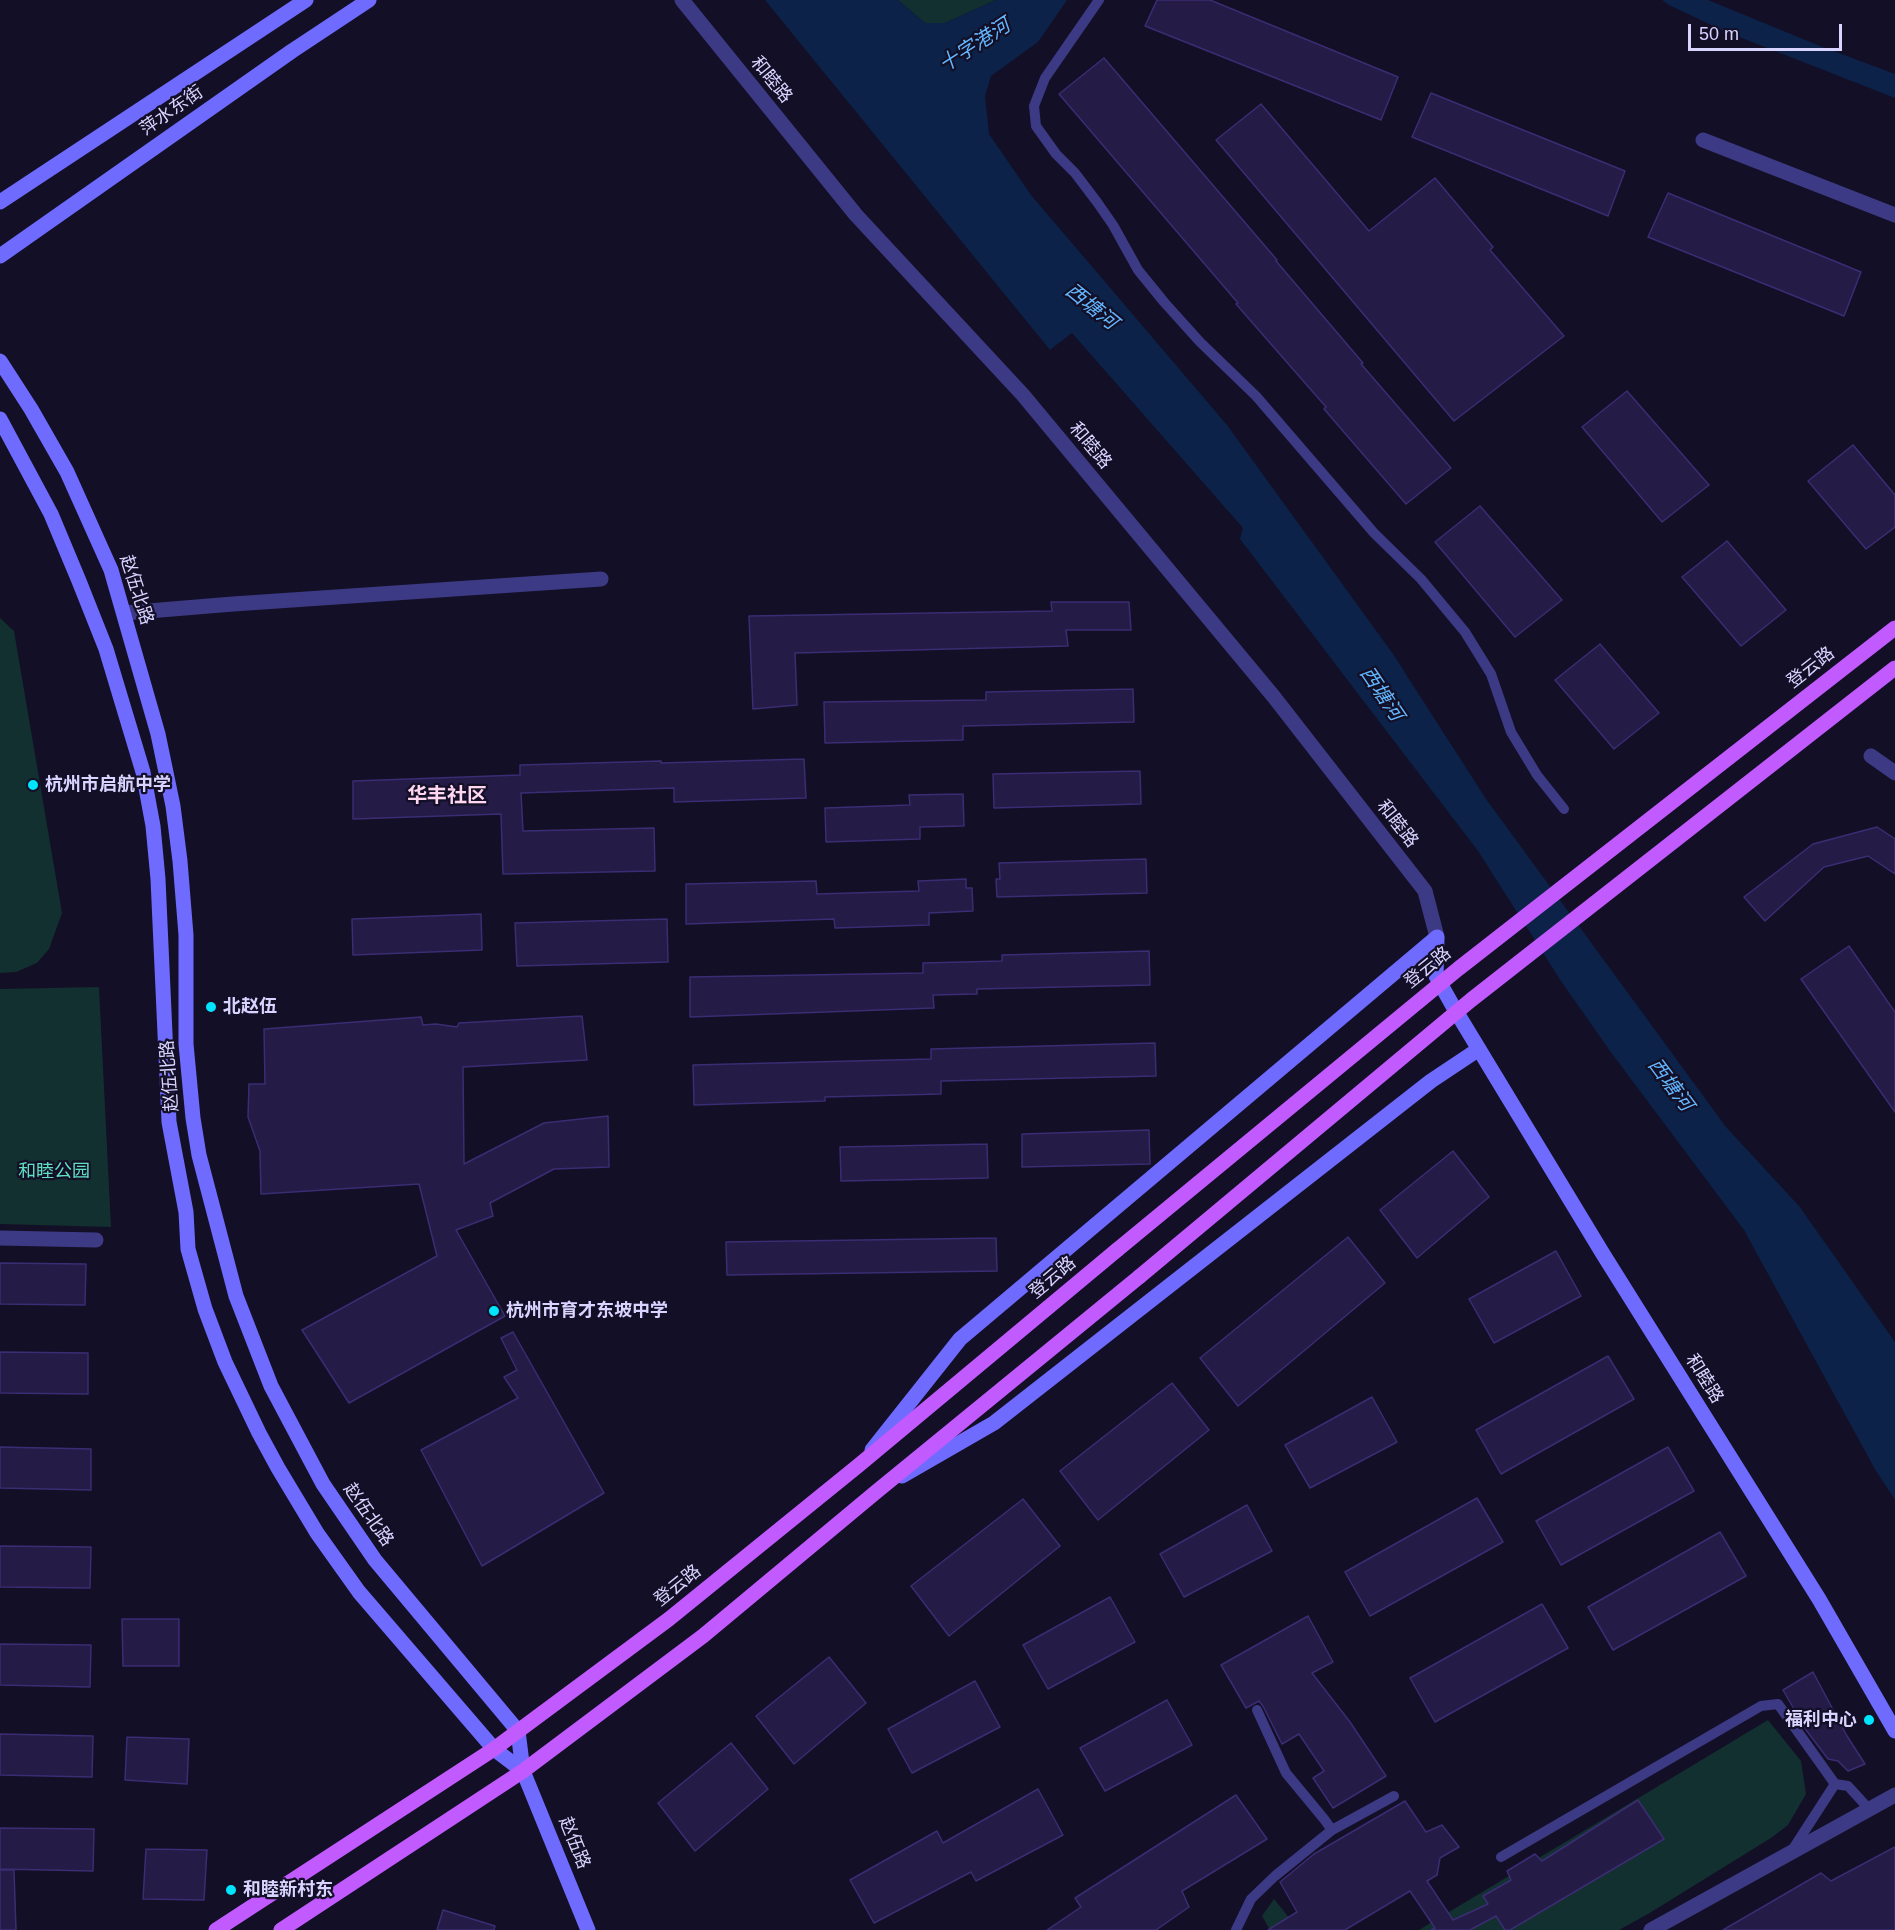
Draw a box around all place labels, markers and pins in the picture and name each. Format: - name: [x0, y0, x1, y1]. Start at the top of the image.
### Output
- place label: 杭州市启航中学: [45, 774, 171, 796]
- marker: 杭州市启航中学: [26, 778, 40, 792]
- place label: 北赵伍: [223, 996, 277, 1018]
- marker: 北赵伍: [204, 1000, 218, 1014]
- place label: 杭州市育才东坡中学: [506, 1300, 668, 1322]
- marker: 杭州市育才东坡中学: [487, 1304, 501, 1318]
- place label: 福利中心: [1785, 1709, 1857, 1731]
- marker: 福利中心: [1862, 1713, 1876, 1727]
- place label: 和睦新村东: [243, 1879, 333, 1901]
- marker: 和睦新村东: [224, 1883, 238, 1897]

